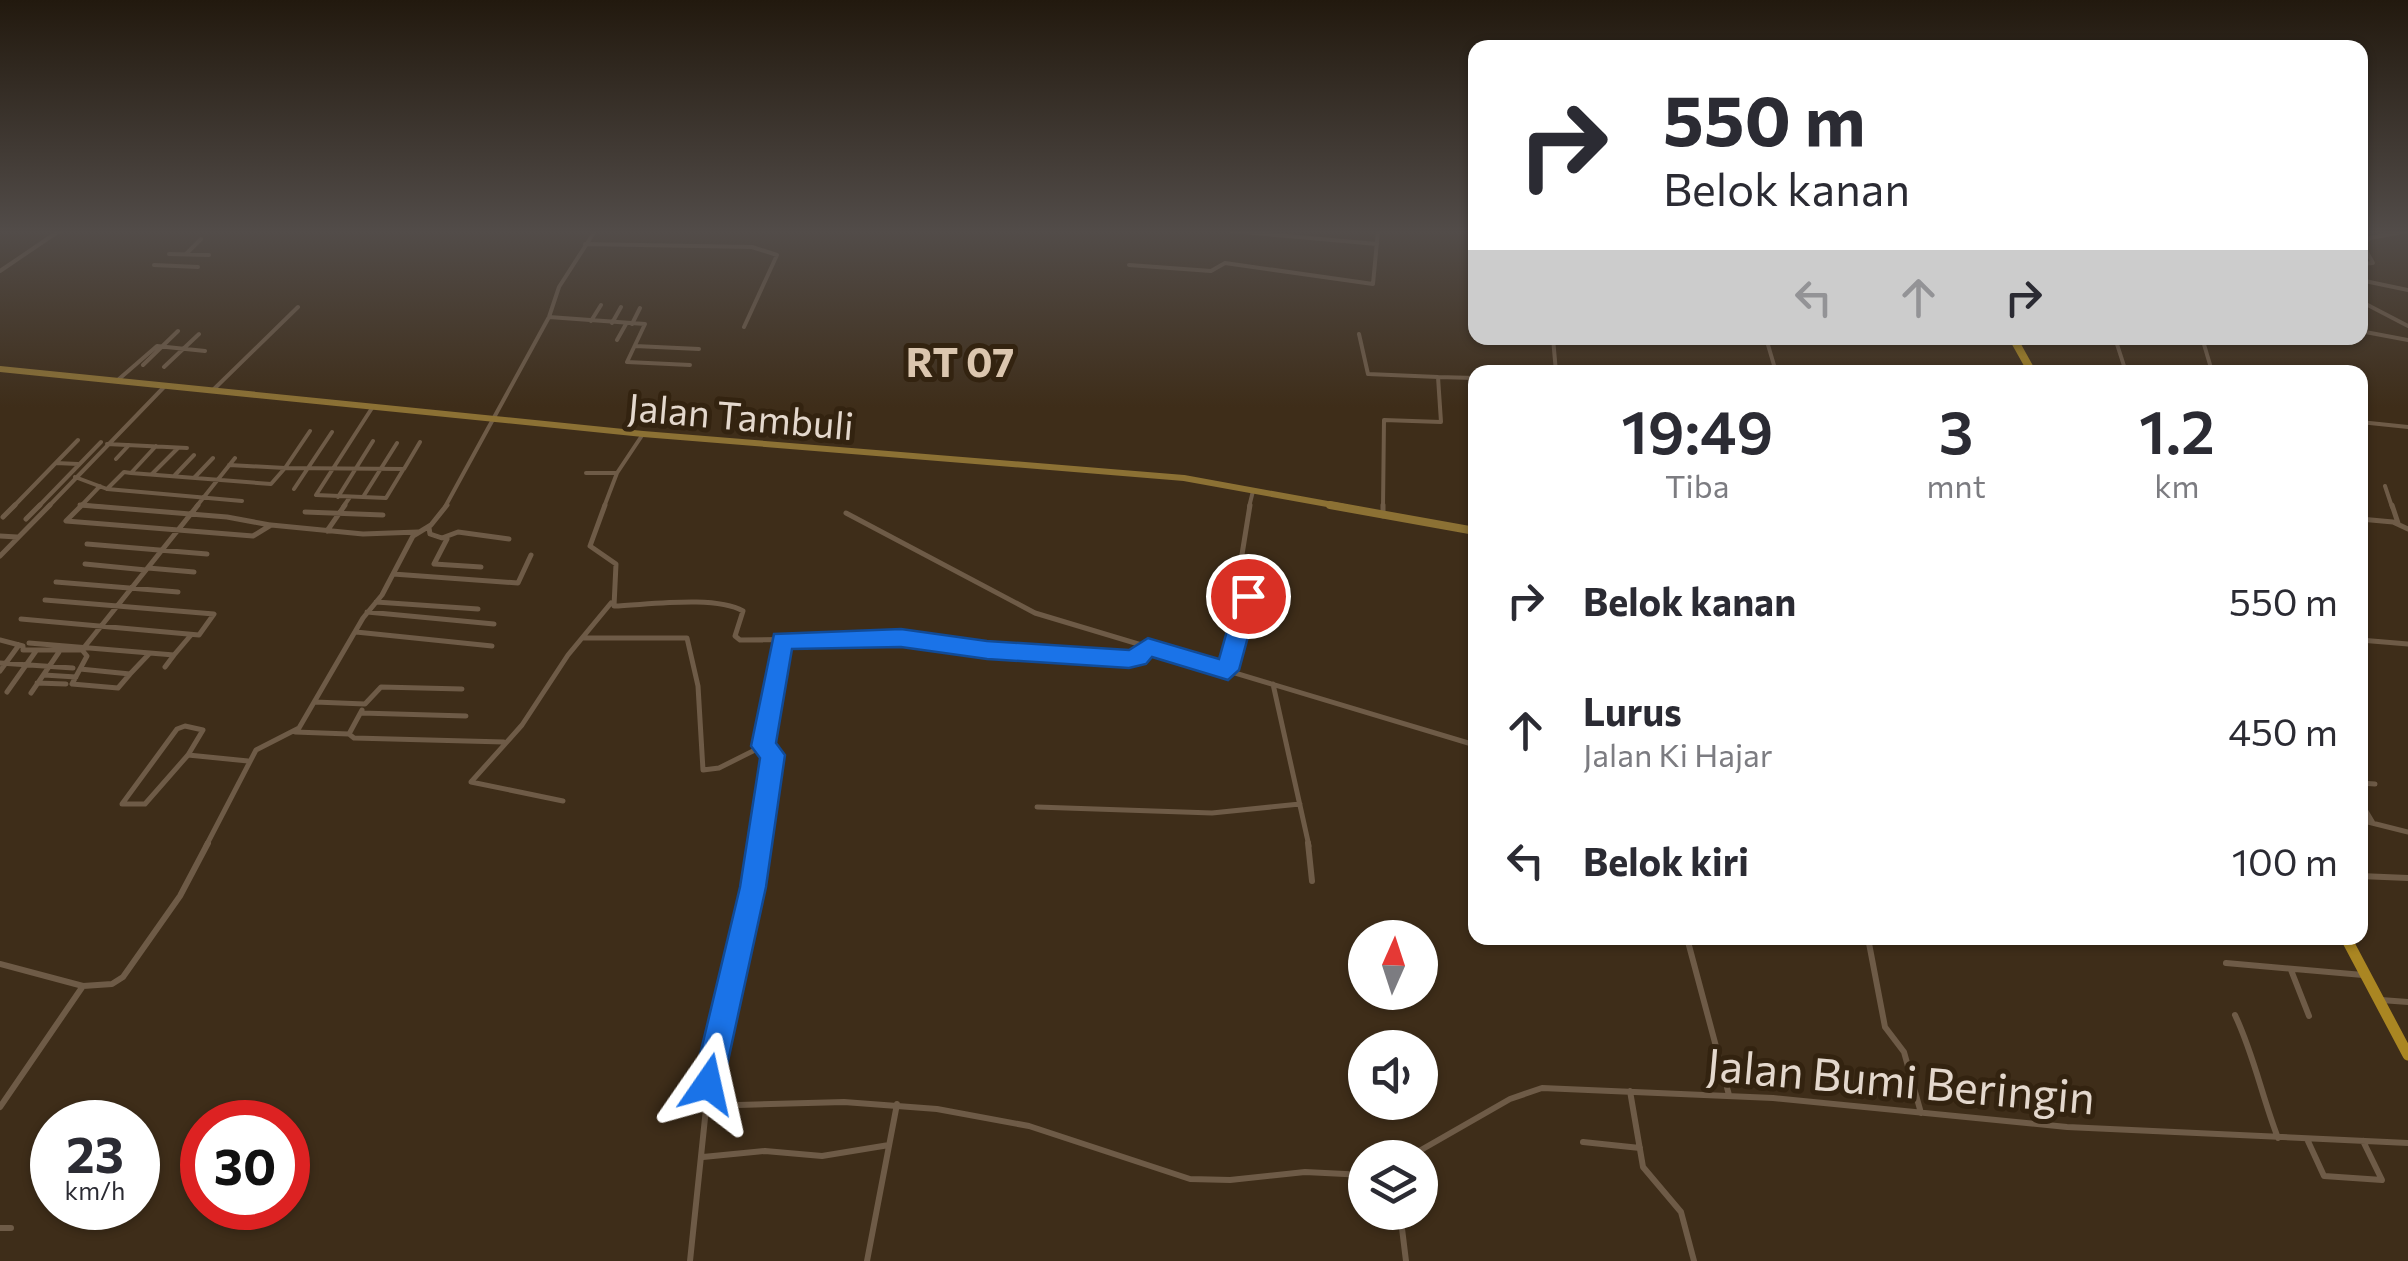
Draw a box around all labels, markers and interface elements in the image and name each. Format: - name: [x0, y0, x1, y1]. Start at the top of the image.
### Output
- text: 550 m: [1663, 75, 1866, 160]
- icon: right: [1498, 80, 1628, 210]
- text: Belok kanan: [1663, 160, 1910, 215]
- icon: left: [1786, 270, 1841, 325]
- icon: ahead: [1891, 270, 1946, 325]
- icon: right: [1996, 270, 2051, 325]
- district label: RT 07: [906, 336, 1014, 385]
- street label: Jalan Tambuli: [626, 382, 856, 448]
- text: 19:49: [1621, 393, 1773, 466]
- text: 3: [1939, 393, 1974, 466]
- text: 1.2: [2139, 393, 2215, 466]
- text: Tiba: [1665, 465, 1729, 505]
- text: mnt: [1926, 465, 1986, 505]
- text: km: [2154, 465, 2200, 505]
- pin: [1206, 554, 1291, 639]
- icon: arrive: [1221, 569, 1276, 624]
- icon: right: [1498, 573, 1553, 628]
- text: Belok kanan: [1583, 577, 1796, 624]
- text: 550 m: [2229, 577, 2338, 624]
- text: Lurus: [1583, 687, 1682, 734]
- icon: ahead: [1498, 703, 1553, 758]
- text: 450 m: [2228, 707, 2338, 754]
- text: Jalan Ki Hajar: [1583, 734, 1773, 774]
- icon: left: [1498, 833, 1553, 888]
- text: Belok kiri: [1583, 837, 1749, 884]
- text: 100 m: [2232, 837, 2338, 884]
- north arrow: [1348, 920, 1438, 1010]
- map controls: [1348, 920, 1438, 1230]
- button: sound: [1348, 1030, 1438, 1120]
- position arrow: [656, 1032, 760, 1136]
- street label: Jalan Bumi Beringin: [1705, 1035, 2097, 1123]
- speed limit sign: 30: [180, 1100, 310, 1230]
- text: 23: [66, 1122, 124, 1183]
- button: layers: [1348, 1140, 1438, 1230]
- text: km/h: [65, 1175, 125, 1205]

